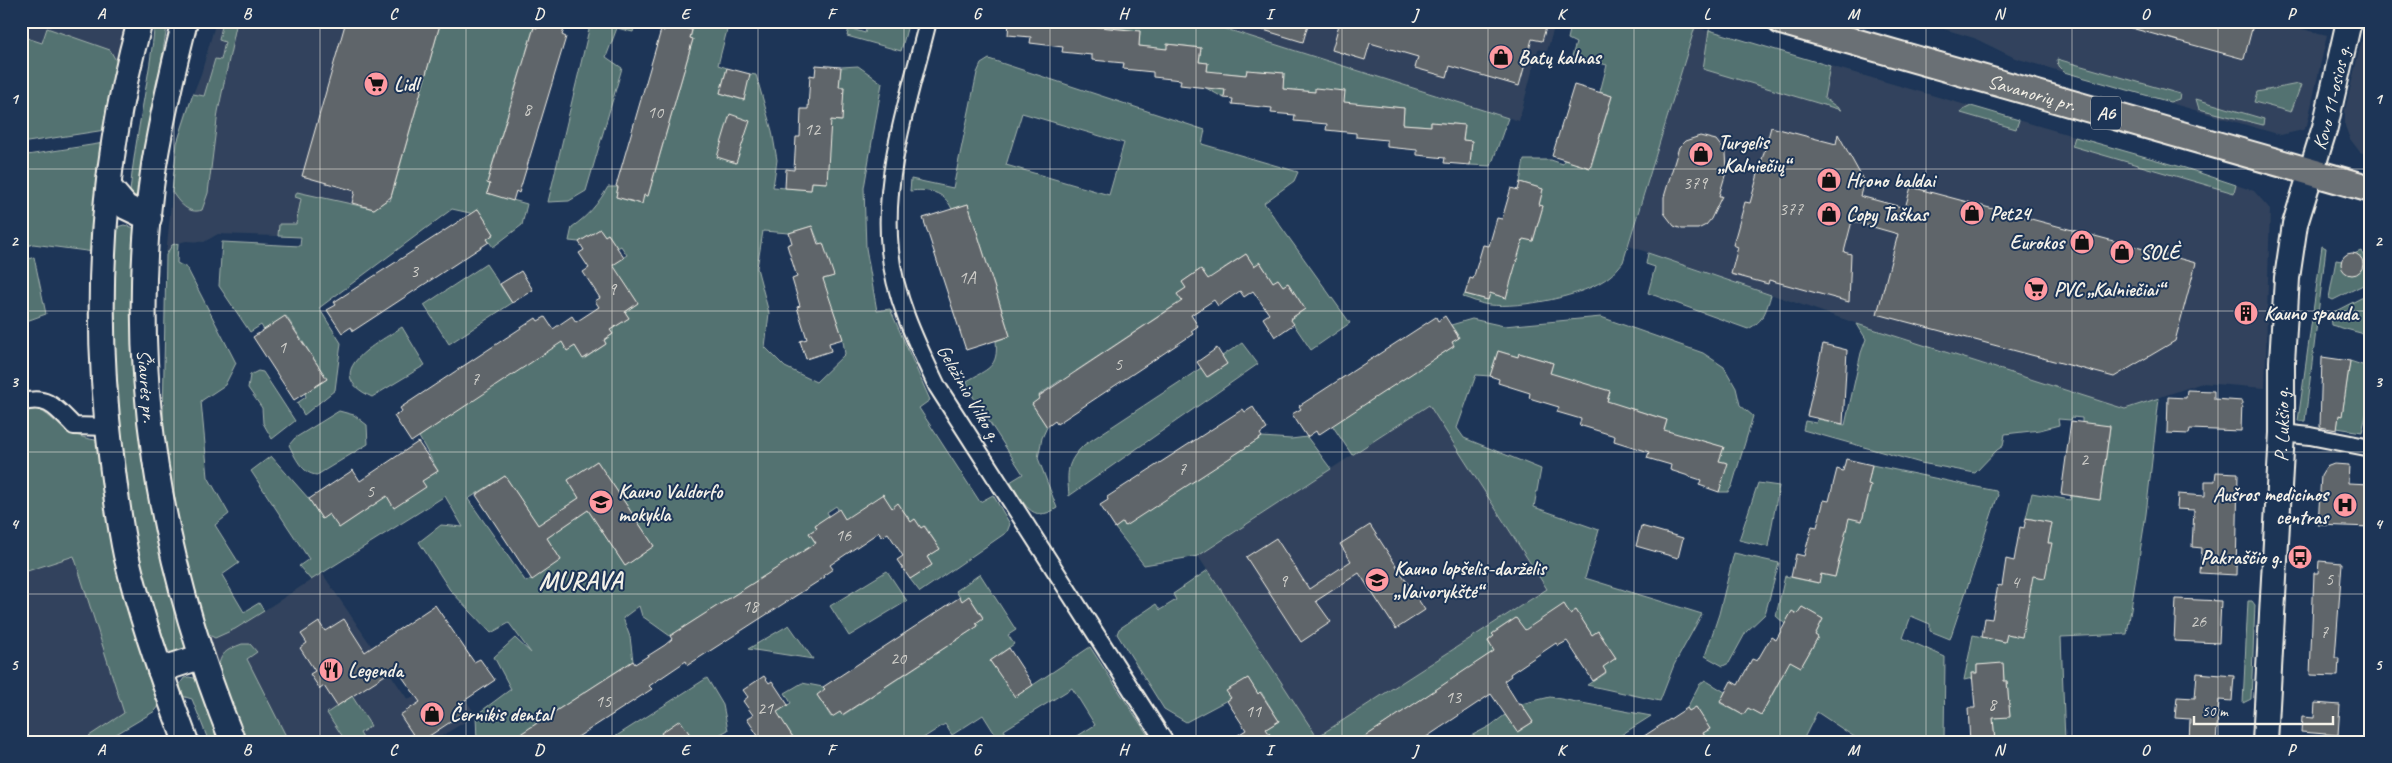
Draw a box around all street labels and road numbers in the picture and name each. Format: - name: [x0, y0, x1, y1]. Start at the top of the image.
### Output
- street label: Kovo 11-osios g.: [2306, 43, 2356, 153]
- street label: Savanorių pr.: [1985, 68, 2079, 117]
- road number: A6: [2091, 96, 2121, 130]
- street label: Geležinio Vilko g.: [931, 340, 1007, 446]
- street label: Šiaurės pr.: [132, 349, 163, 424]
- street label: P. Lukšio g.: [2268, 387, 2295, 462]

